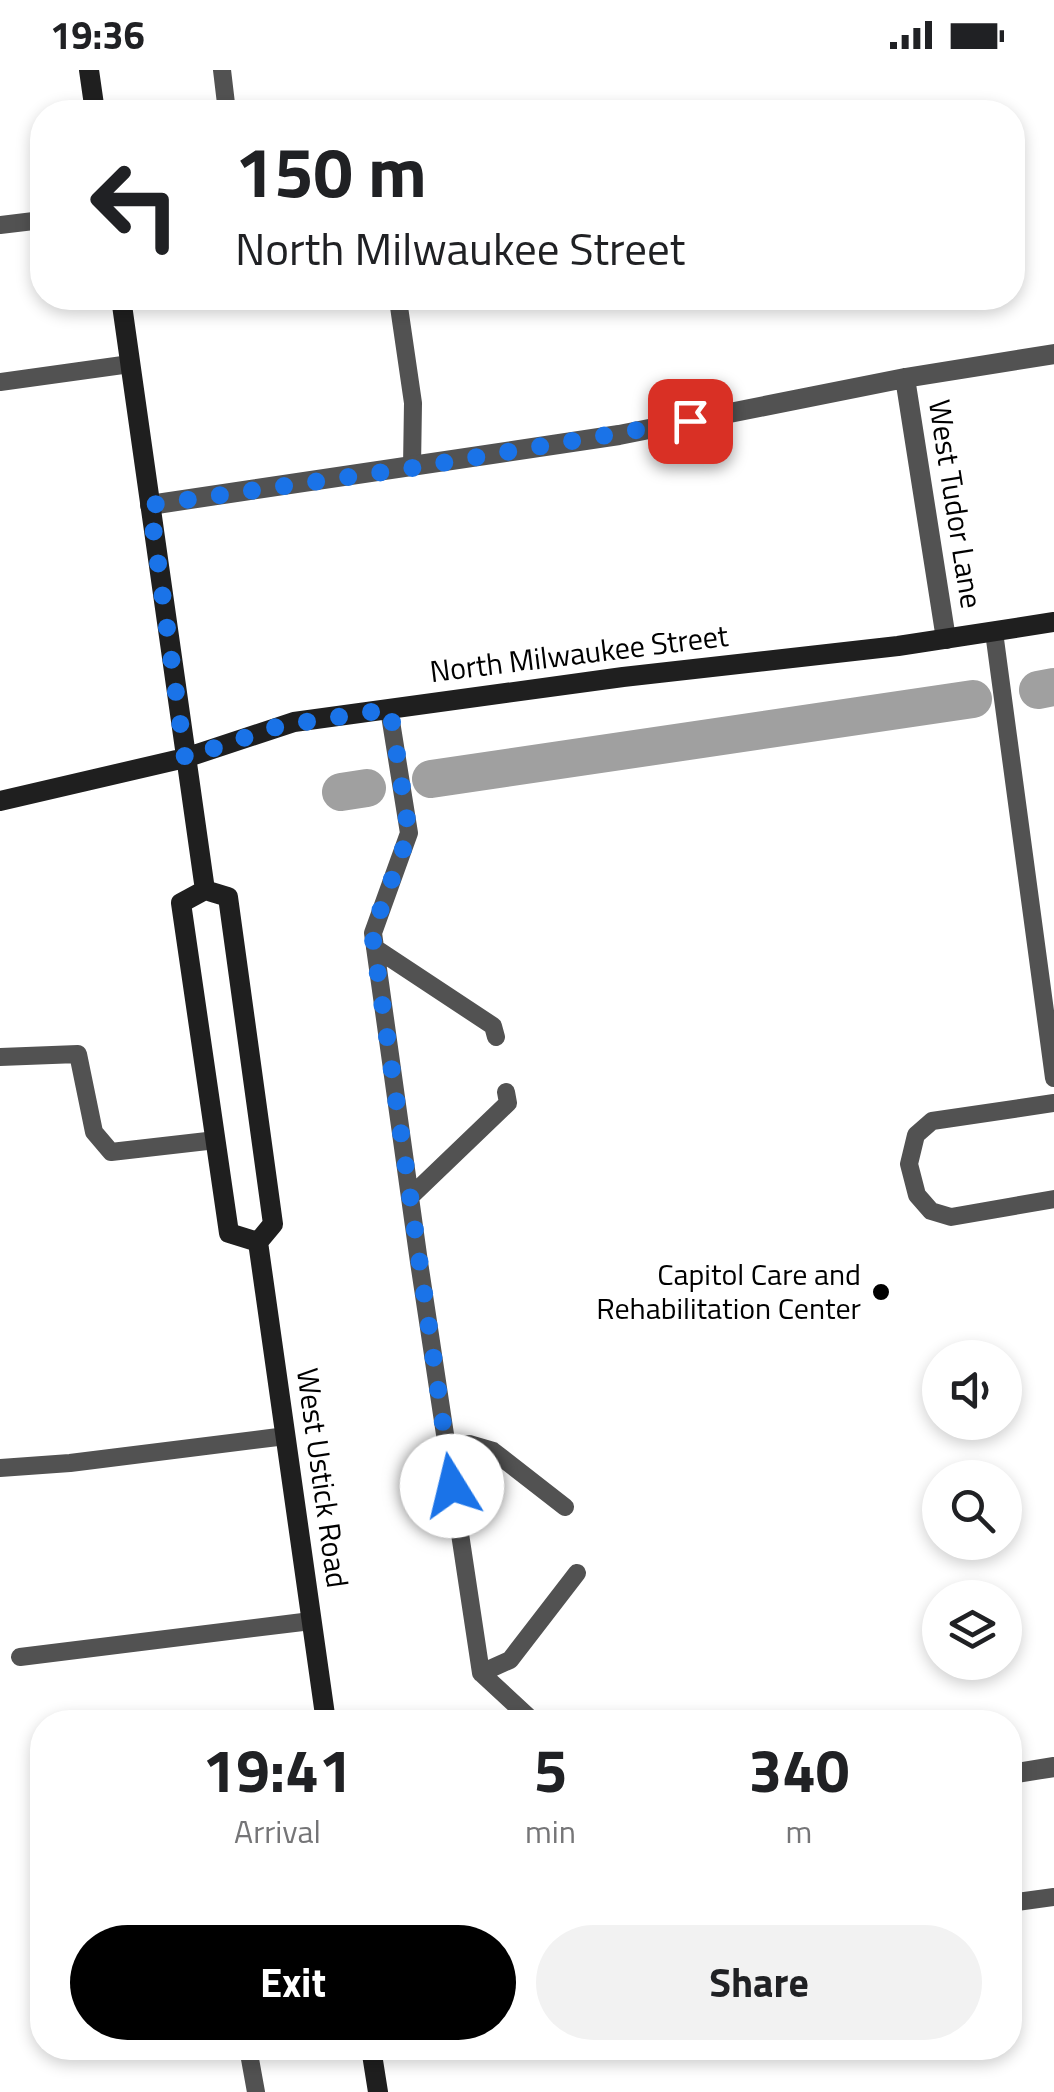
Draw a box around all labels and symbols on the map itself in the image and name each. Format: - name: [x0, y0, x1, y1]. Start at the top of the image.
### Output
- pin: [648, 379, 733, 464]
- street label: West Tudor Lane: [917, 396, 995, 611]
- street label: North Milwaukee Street: [427, 612, 731, 694]
- place label: Capitol Care and Rehabilitation Center: [596, 1251, 861, 1331]
- marker: Capitol Care and Rehabilitation Center: [870, 1281, 892, 1303]
- street label: West Ustick Road: [285, 1365, 361, 1591]
- position arrow: [400, 1434, 504, 1538]

